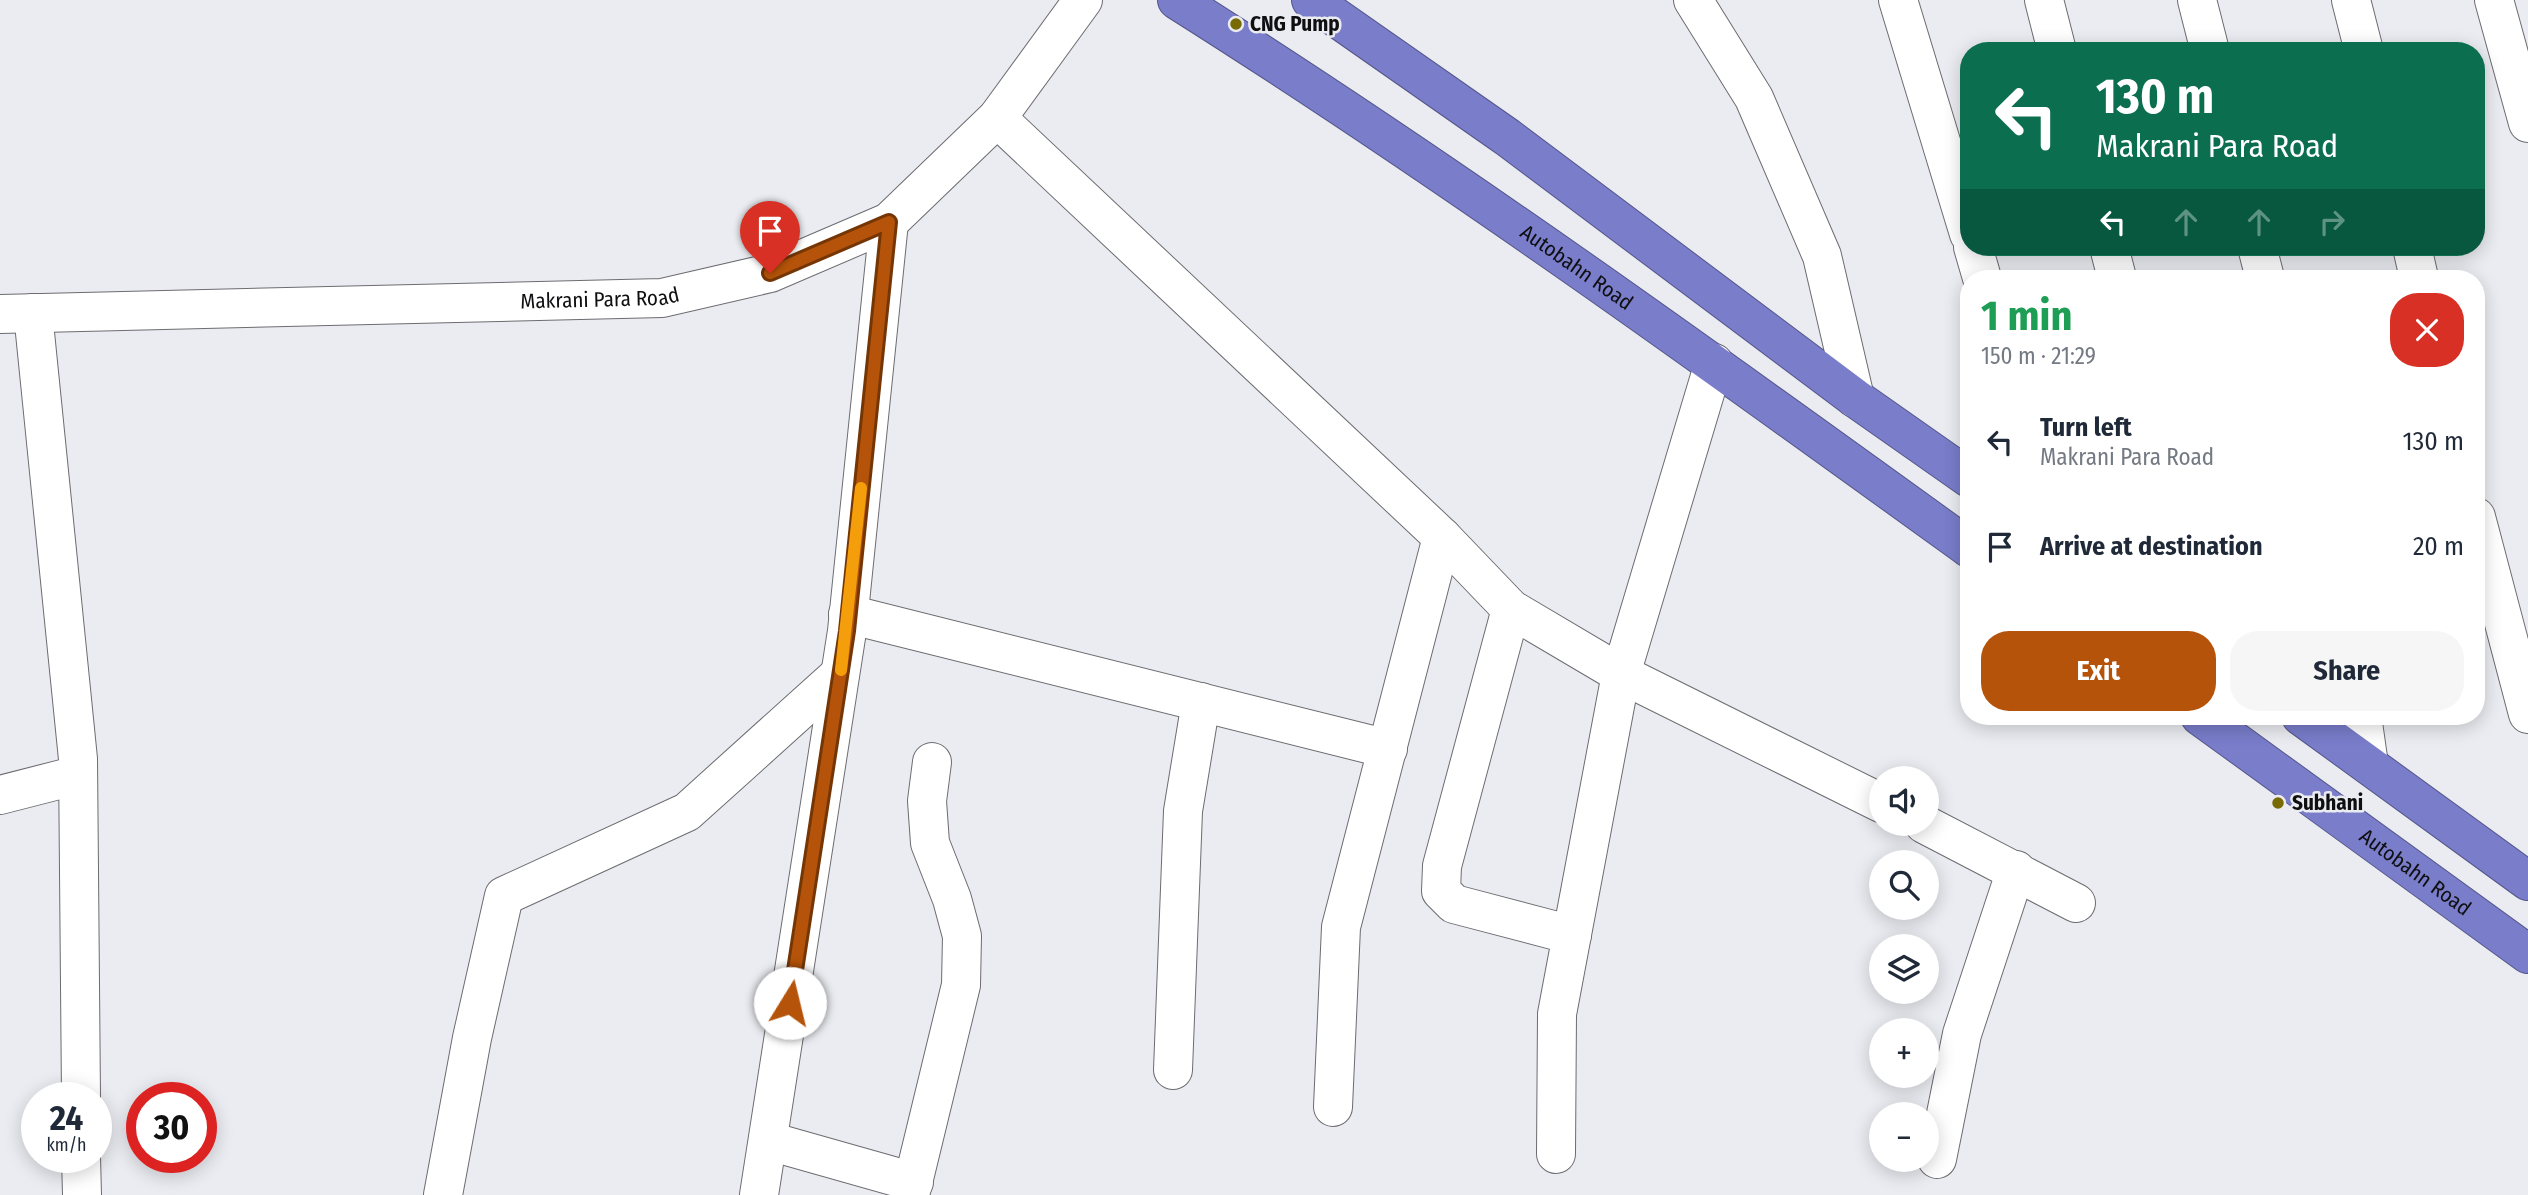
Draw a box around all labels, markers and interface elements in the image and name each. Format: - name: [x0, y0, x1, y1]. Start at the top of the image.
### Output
- place label: CNG Pump: [1250, 11, 1340, 37]
- marker: CNG Pump: [1228, 16, 1244, 32]
- text: 130 m: [2096, 67, 2214, 126]
- icon: left: [1981, 70, 2072, 161]
- text: Makrani Para Road: [2096, 127, 2338, 165]
- pin: [740, 201, 800, 273]
- icon: left: [2094, 203, 2132, 241]
- icon: ahead: [2167, 203, 2205, 241]
- icon: ahead: [2240, 203, 2278, 241]
- icon: right: [2313, 203, 2351, 241]
- icon: arrive: [751, 212, 789, 250]
- street label: Autobahn Road: [1515, 219, 1638, 316]
- street label: Makrani Para Road: [520, 281, 682, 314]
- text: 1 min: [1981, 291, 2072, 341]
- button: close: [2390, 293, 2464, 367]
- text: 150 m · 21:29: [1981, 342, 2096, 370]
- text: Turn left: [2040, 412, 2132, 443]
- icon: left: [1981, 423, 2019, 461]
- text: 130 m: [2402, 426, 2464, 457]
- text: Makrani Para Road: [2040, 443, 2214, 471]
- icon: arrive: [1981, 528, 2019, 566]
- text: Arrive at destination: [2040, 531, 2263, 562]
- text: 20 m: [2413, 531, 2464, 562]
- button: Exit: [1981, 631, 2216, 711]
- button: Share: [2230, 631, 2464, 711]
- map controls: [1869, 766, 1939, 1172]
- button: sound: [1869, 766, 1939, 836]
- place label: Subhani: [2292, 790, 2363, 816]
- marker: Subhani: [2270, 795, 2286, 811]
- street label: Autobahn Road: [2354, 823, 2476, 921]
- button: search: [1869, 850, 1939, 920]
- button: layers: [1869, 934, 1939, 1004]
- position arrow: [753, 966, 827, 1040]
- button: +: [1869, 1018, 1939, 1088]
- speed limit sign: 30: [126, 1082, 217, 1173]
- text: 24: [50, 1097, 83, 1139]
- button: −: [1869, 1102, 1939, 1172]
- text: km/h: [46, 1134, 87, 1156]

